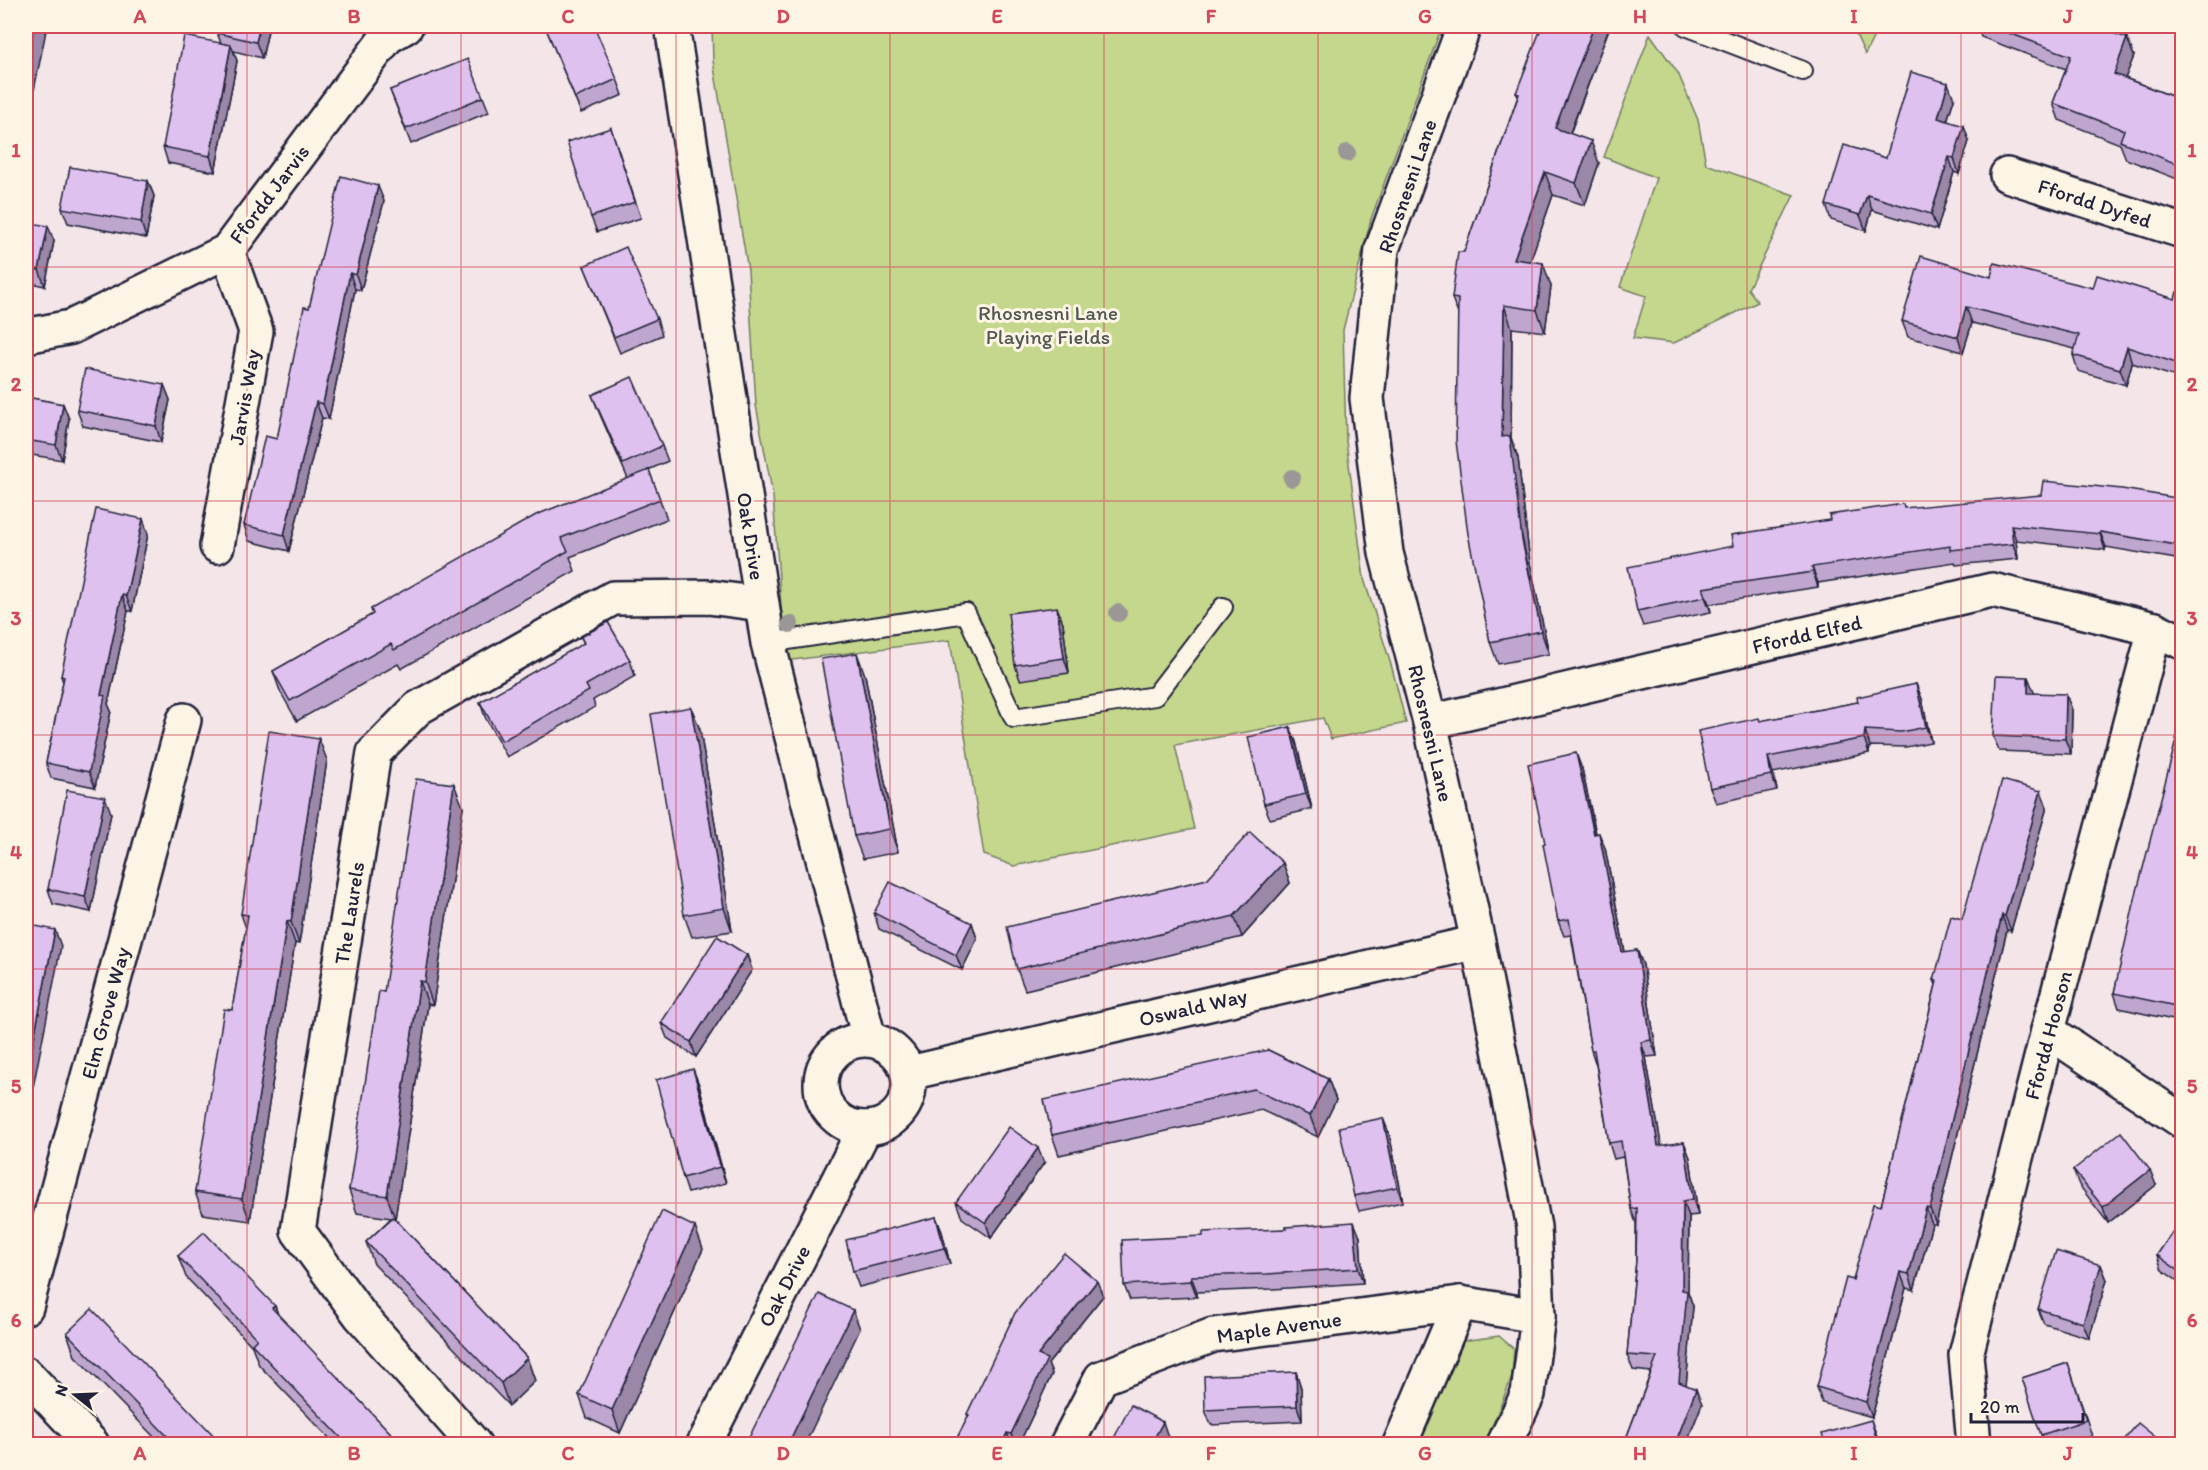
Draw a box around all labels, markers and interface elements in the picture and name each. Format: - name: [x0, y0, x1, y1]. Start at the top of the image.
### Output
- text: A: [133, 4, 147, 28]
- text: B: [348, 4, 361, 28]
- text: C: [562, 4, 575, 28]
- text: D: [776, 4, 790, 28]
- text: E: [991, 4, 1003, 28]
- text: F: [1206, 4, 1217, 28]
- text: G: [1418, 4, 1432, 28]
- text: H: [1633, 4, 1647, 28]
- text: I: [1850, 4, 1858, 28]
- text: J: [2062, 4, 2073, 28]
- street label: Rhosnesni Lane: [1372, 116, 1442, 256]
- text: 1: [11, 138, 21, 162]
- text: 1: [2187, 138, 2197, 162]
- street label: Ffordd Jarvis: [224, 140, 314, 248]
- street label: Ffordd Dyfed: [2035, 173, 2155, 233]
- park label: Rhosnesni Lane Playing Fields: [978, 300, 1118, 349]
- street label: Jarvis Way: [223, 347, 265, 447]
- text: 2: [11, 372, 22, 396]
- text: 2: [2187, 372, 2198, 396]
- street label: Oak Drive: [732, 490, 770, 582]
- text: 3: [11, 606, 22, 630]
- text: 3: [2187, 606, 2198, 630]
- street label: Ffordd Elfed: [1750, 609, 1865, 659]
- street label: Rhosnesni Lane: [1403, 662, 1459, 804]
- text: 4: [10, 840, 22, 864]
- text: 4: [2186, 840, 2198, 864]
- street label: The Laurels: [329, 860, 369, 966]
- street label: Elm Grove Way: [75, 944, 135, 1082]
- street label: Ffordd Hooson: [2019, 968, 2077, 1102]
- street label: Oswald Way: [1136, 982, 1250, 1032]
- text: 5: [11, 1074, 22, 1098]
- text: 5: [2187, 1074, 2198, 1098]
- street label: Oak Drive: [753, 1241, 815, 1331]
- street label: Maple Avenue: [1215, 1306, 1343, 1348]
- text: 6: [11, 1308, 22, 1332]
- text: 6: [2187, 1308, 2198, 1332]
- north arrow: [45, 1365, 105, 1425]
- text: N: [51, 1382, 72, 1399]
- scale bar: [1971, 1386, 2084, 1424]
- text: 20 m: [1980, 1396, 2020, 1418]
- text: A: [133, 1441, 147, 1465]
- text: B: [348, 1441, 361, 1465]
- text: C: [562, 1441, 575, 1465]
- text: D: [776, 1441, 790, 1465]
- text: E: [991, 1441, 1003, 1465]
- text: F: [1206, 1441, 1217, 1465]
- text: G: [1418, 1441, 1432, 1465]
- text: H: [1633, 1441, 1647, 1465]
- text: I: [1850, 1441, 1858, 1465]
- text: J: [2062, 1441, 2073, 1465]

